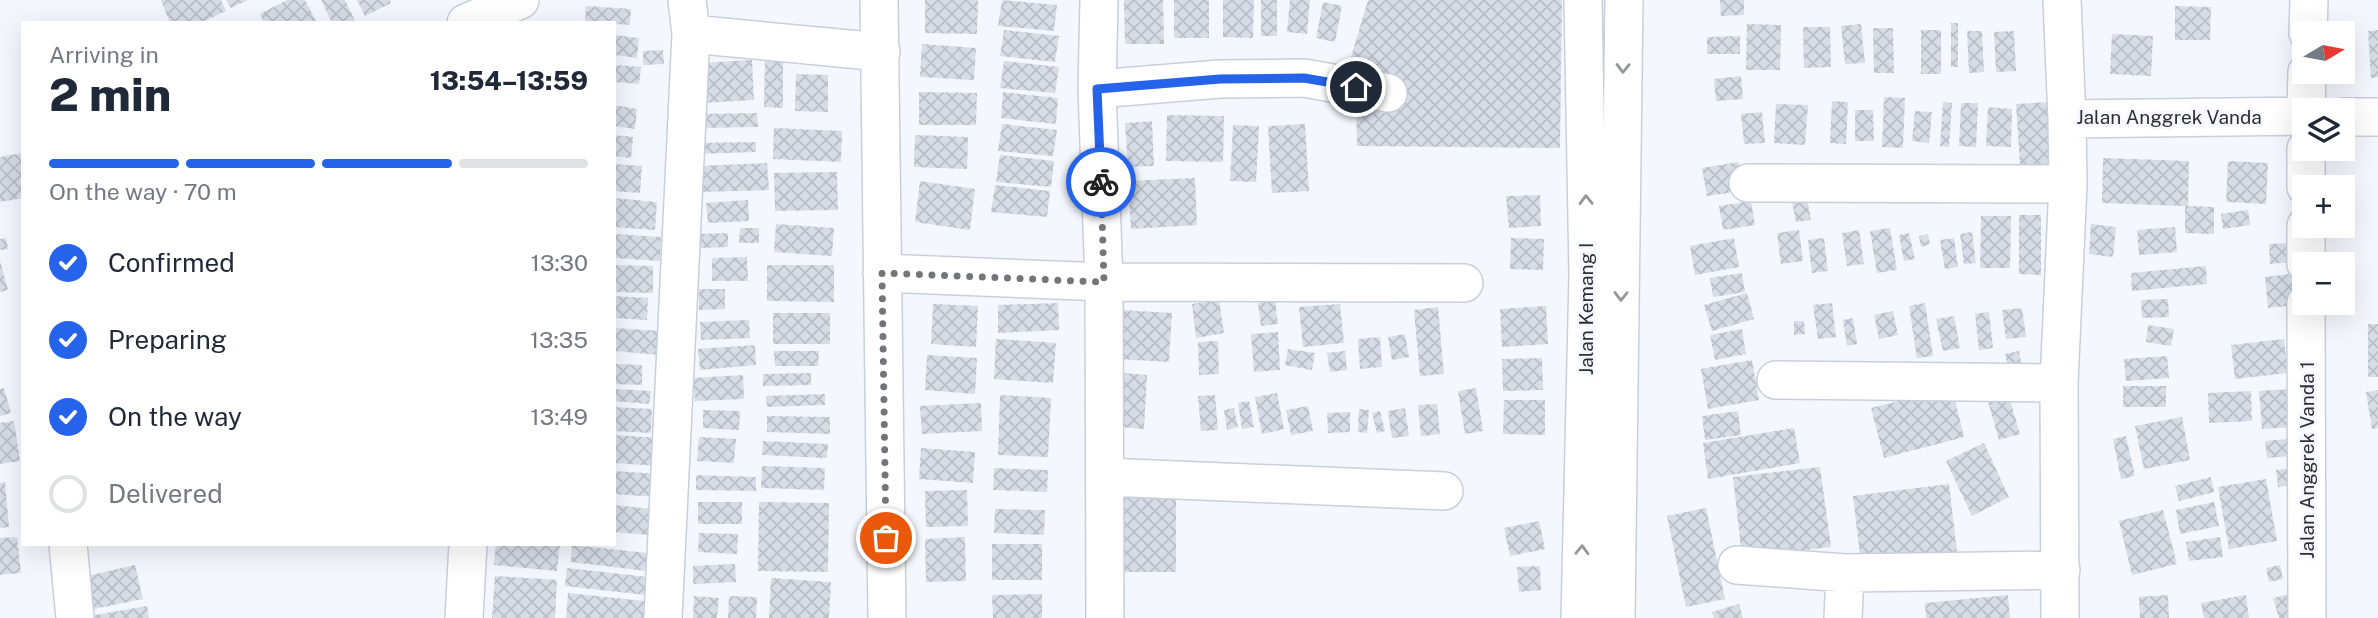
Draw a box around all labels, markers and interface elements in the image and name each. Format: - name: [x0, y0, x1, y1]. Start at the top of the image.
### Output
- north arrow: [2292, 21, 2356, 84]
- map controls: [2292, 21, 2355, 315]
- text: Arriving in: [49, 41, 159, 68]
- pin: [1326, 57, 1386, 117]
- one-way arrow: [1616, 63, 1631, 74]
- text: 13:54–13:59: [430, 65, 588, 96]
- text: 2 min: [49, 67, 171, 121]
- icon: home: [1337, 68, 1375, 106]
- button: layers: [2292, 98, 2355, 161]
- street label: Jalan Anggrek Vanda: [2076, 106, 2262, 128]
- courier: [1066, 147, 1136, 217]
- icon: bike: [1082, 163, 1120, 201]
- button: +: [2292, 175, 2355, 238]
- text: On the way · 70 m: [49, 178, 237, 205]
- one-way arrow: [1579, 194, 1594, 205]
- street label: Jalan Kemang I: [1575, 243, 1597, 375]
- icon: check: [49, 244, 87, 282]
- text: Confirmed: [108, 247, 235, 278]
- text: 13:30: [531, 249, 588, 276]
- button: −: [2292, 252, 2355, 315]
- one-way arrow: [1613, 290, 1628, 301]
- icon: check: [49, 321, 87, 359]
- text: Preparing: [108, 324, 227, 355]
- text: 13:35: [530, 326, 588, 353]
- street label: Jalan Anggrek Vanda 1: [2296, 361, 2318, 559]
- icon: check: [49, 398, 87, 436]
- text: On the way: [108, 401, 242, 432]
- text: 13:49: [530, 403, 588, 430]
- text: Delivered: [108, 478, 223, 509]
- pin: [856, 508, 916, 568]
- icon: bag: [867, 519, 905, 557]
- one-way arrow: [1575, 544, 1590, 555]

